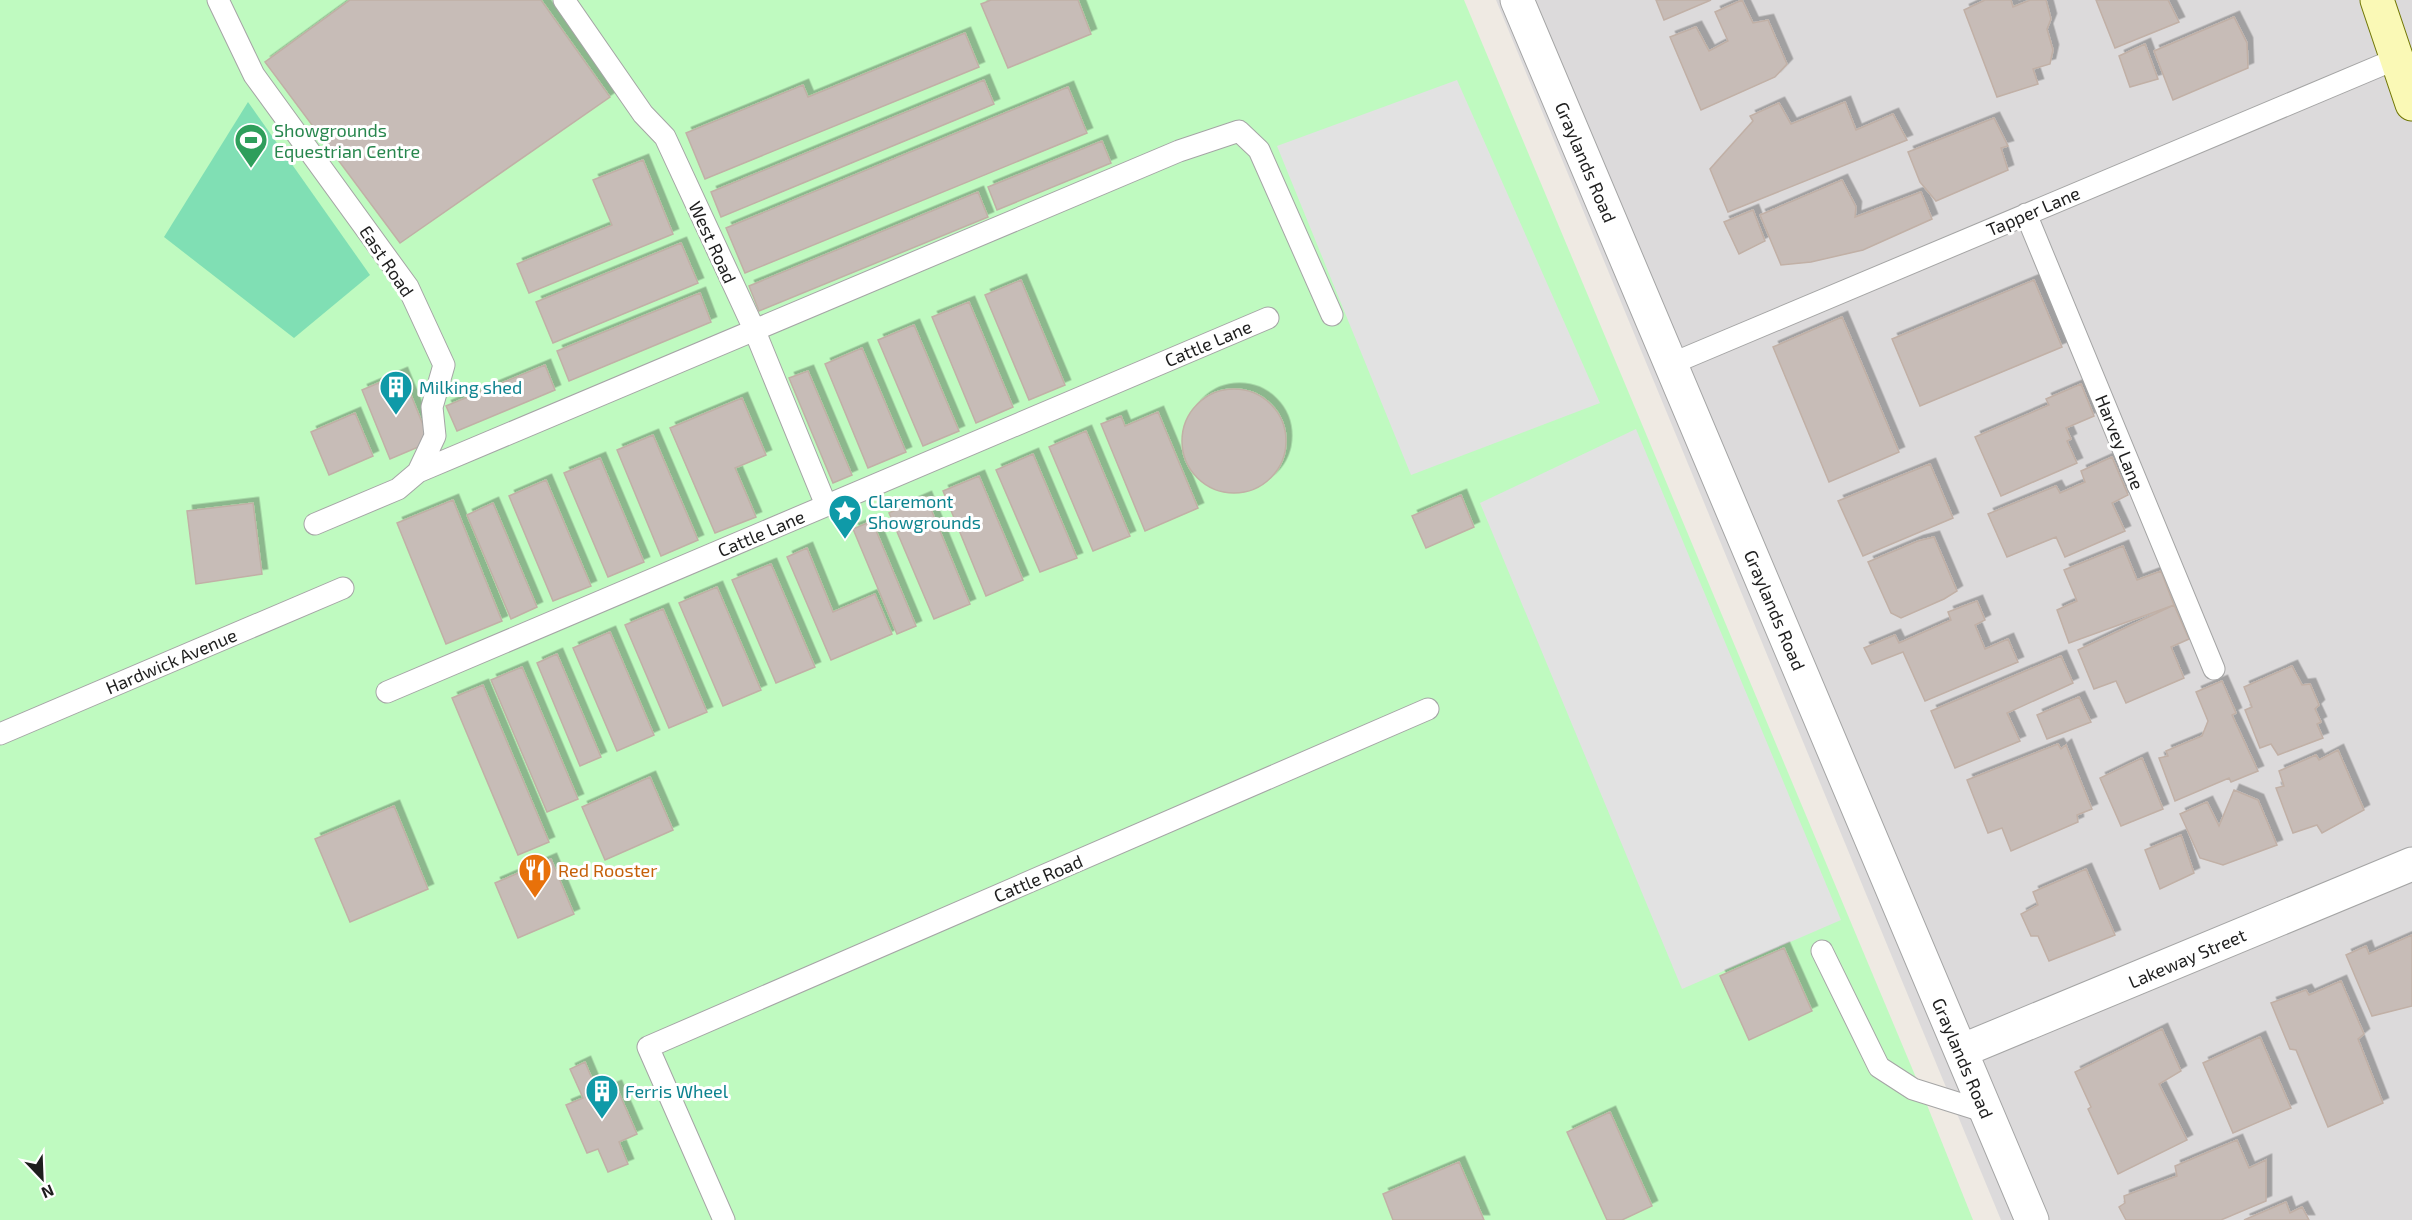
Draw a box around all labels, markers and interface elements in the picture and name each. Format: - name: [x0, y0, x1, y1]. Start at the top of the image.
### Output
- street label: Graylands Road: [1551, 99, 1621, 225]
- place label: Showgrounds Equestrian Centre: [274, 119, 420, 162]
- sports icon: Showgrounds Equestrian Centre: [233, 122, 269, 169]
- street label: Tapper Lane: [1983, 181, 2083, 241]
- street label: West Road: [684, 198, 742, 286]
- street label: East Road: [355, 221, 419, 301]
- street label: Cattle Lane: [1161, 315, 1255, 371]
- building icon: Milking shed: [378, 369, 414, 416]
- place label: Milking shed: [419, 376, 522, 398]
- street label: Harvey Lane: [2091, 391, 2149, 493]
- place label: Claremont Showgrounds: [868, 490, 981, 533]
- place icon: Claremont Showgrounds: [827, 493, 863, 540]
- street label: Cattle Lane: [714, 505, 808, 561]
- street label: Graylands Road: [1740, 547, 1810, 673]
- street label: Hardwick Avenue: [102, 623, 240, 699]
- street label: Cattle Road: [990, 849, 1086, 907]
- restaurant icon: Red Rooster: [517, 852, 553, 899]
- place label: Red Rooster: [558, 859, 657, 881]
- street label: Lakeway Street: [2125, 923, 2249, 993]
- street label: Graylands Road: [1928, 995, 1998, 1121]
- building icon: Ferris Wheel: [584, 1073, 620, 1120]
- place label: Ferris Wheel: [625, 1080, 729, 1102]
- north arrow: [12, 1148, 72, 1208]
- text: N: [39, 1181, 57, 1203]

